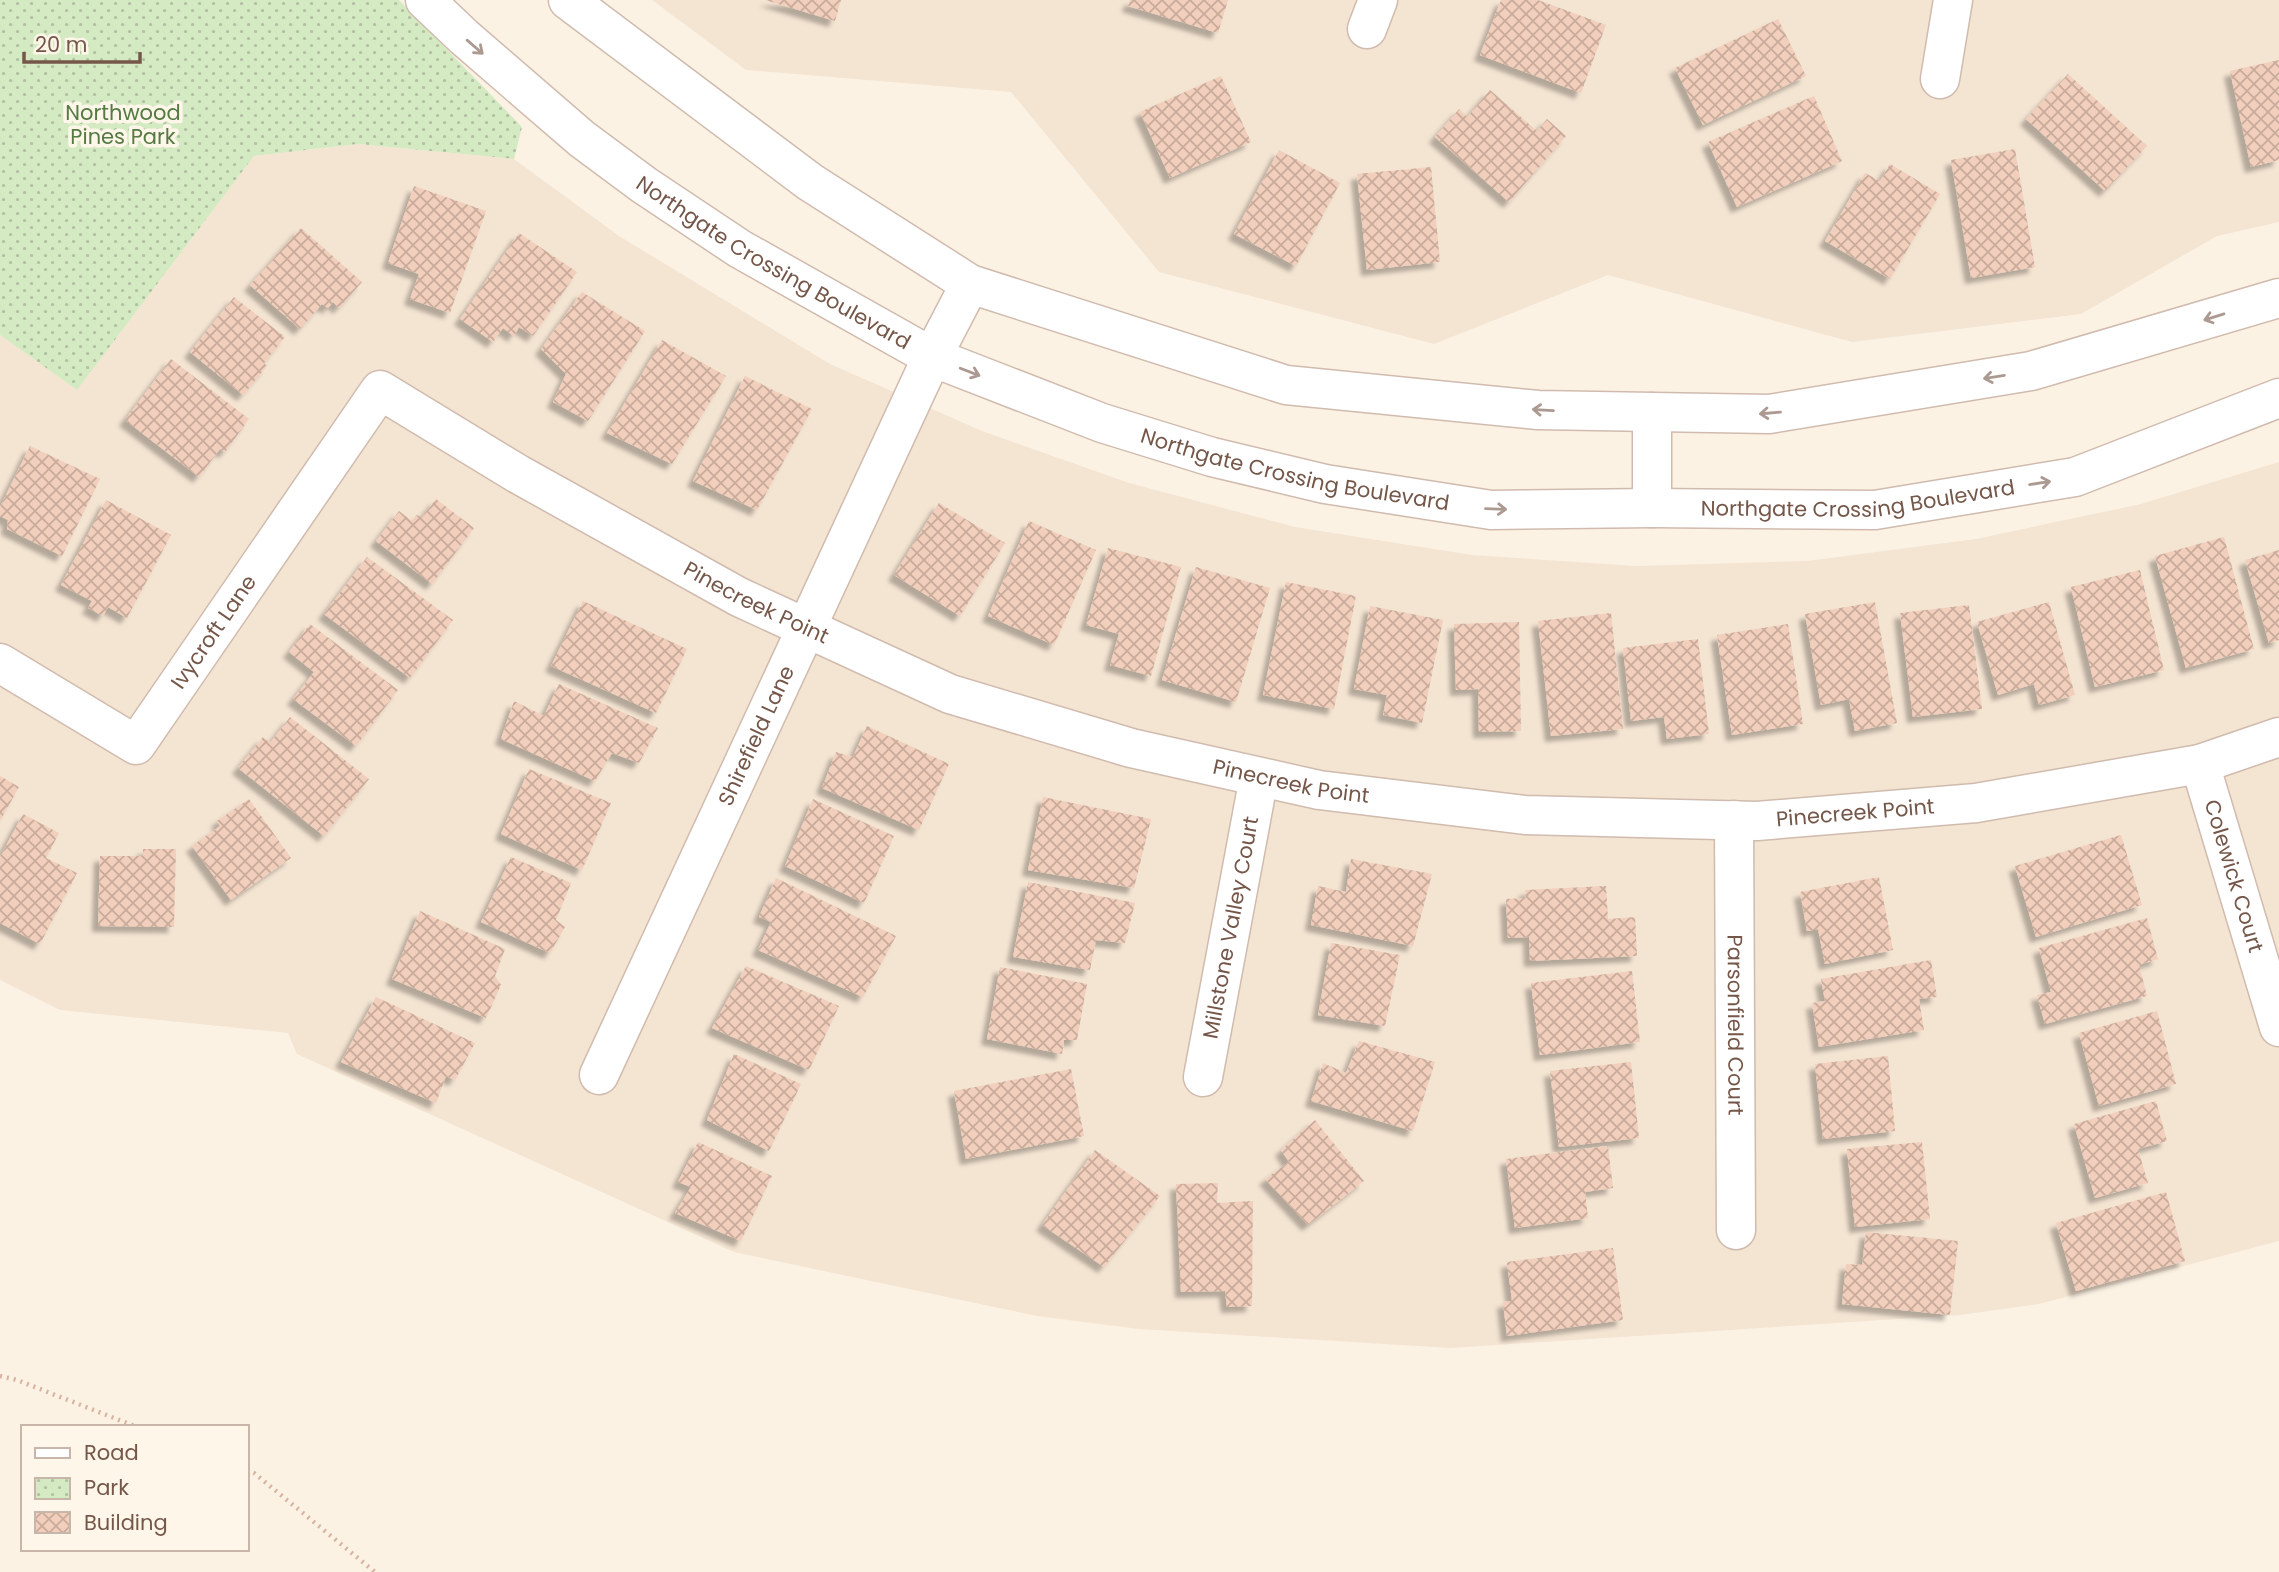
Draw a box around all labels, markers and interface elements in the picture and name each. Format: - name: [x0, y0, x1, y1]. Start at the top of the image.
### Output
- scale bar: [24, 21, 140, 65]
- text: 20 m: [35, 30, 88, 59]
- one-way arrow: [465, 39, 483, 55]
- park label: Northwood Pines Park: [65, 98, 181, 151]
- street label: Northgate Crossing Boulevard: [631, 169, 916, 356]
- one-way arrow: [2203, 311, 2225, 324]
- one-way arrow: [958, 367, 980, 379]
- one-way arrow: [1984, 371, 2006, 384]
- one-way arrow: [1531, 403, 1554, 416]
- one-way arrow: [1759, 407, 1782, 420]
- street label: Northgate Crossing Boulevard: [1137, 421, 1451, 517]
- street label: Northgate Crossing Boulevard: [1701, 472, 2017, 524]
- one-way arrow: [2028, 476, 2051, 489]
- one-way arrow: [1484, 502, 1507, 516]
- street label: Pinecreek Point: [678, 554, 834, 650]
- street label: Ivycroft Lane: [164, 569, 263, 695]
- street label: Shirefield Lane: [711, 661, 801, 810]
- street label: Pinecreek Point: [1210, 752, 1371, 810]
- street label: Pinecreek Point: [1775, 791, 1936, 833]
- street label: Colewick Court: [2198, 796, 2271, 956]
- street label: Millstone Valley Court: [1195, 814, 1265, 1041]
- street label: Parsonfield Court: [1721, 935, 1750, 1115]
- legend: [21, 1425, 248, 1551]
- text: Road: [84, 1438, 139, 1467]
- text: Park: [84, 1473, 129, 1502]
- text: Building: [84, 1508, 168, 1537]

